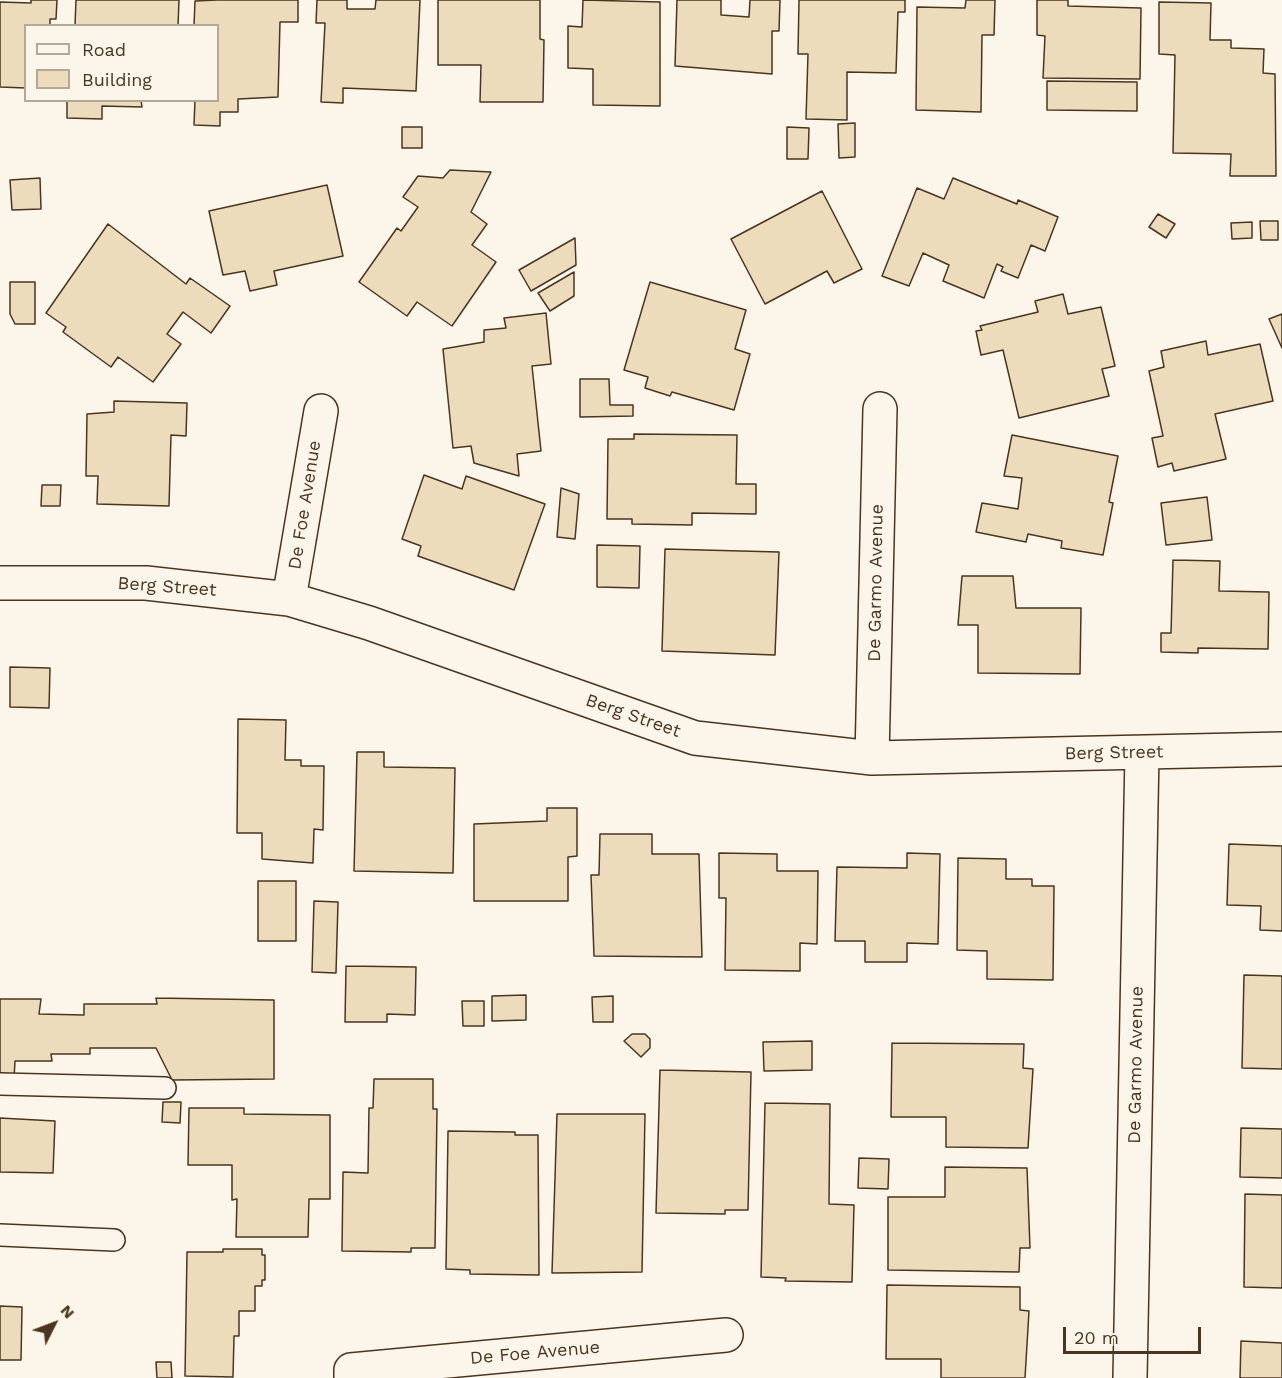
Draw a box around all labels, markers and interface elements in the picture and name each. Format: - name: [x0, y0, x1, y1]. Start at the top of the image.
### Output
- legend: [24, 24, 219, 102]
- text: Road: [82, 39, 126, 60]
- text: Building: [82, 69, 152, 90]
- street label: De Foe Avenue: [284, 439, 326, 571]
- street label: De Garmo Avenue: [864, 504, 888, 662]
- street label: Berg Street: [117, 573, 217, 601]
- street label: Berg Street: [583, 690, 683, 742]
- street label: Berg Street: [1064, 741, 1164, 765]
- street label: De Garmo Avenue: [1124, 986, 1148, 1144]
- north arrow: [24, 1294, 84, 1354]
- text: N: [57, 1301, 79, 1322]
- scale bar: [1066, 1315, 1204, 1353]
- text: 20 m: [1074, 1327, 1119, 1348]
- street label: De Foe Avenue: [469, 1337, 601, 1369]

